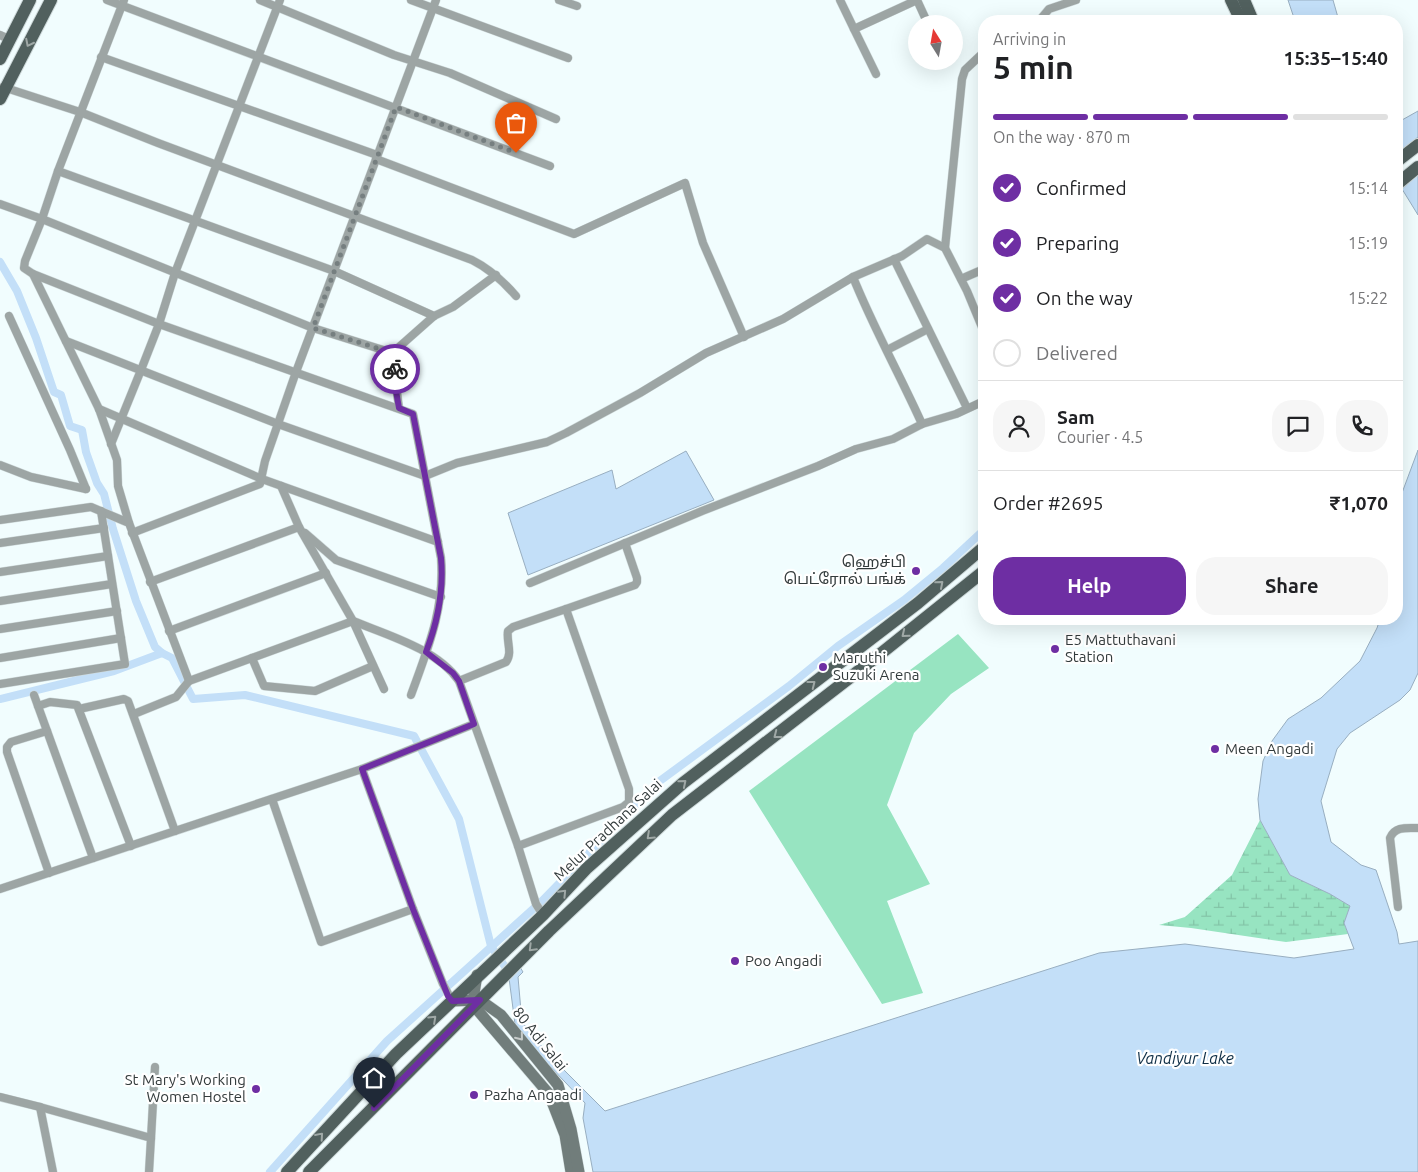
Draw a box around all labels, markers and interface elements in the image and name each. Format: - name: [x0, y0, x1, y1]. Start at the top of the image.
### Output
- north arrow: [908, 15, 962, 70]
- map controls: [908, 15, 963, 70]
- text: Arriving in: [993, 30, 1066, 48]
- one-way arrow: [25, 38, 35, 47]
- text: 15:35–15:40: [1283, 47, 1388, 69]
- text: 5 min: [993, 49, 1074, 85]
- pin: [495, 102, 537, 153]
- icon: bag: [502, 109, 530, 137]
- text: On the way · 870 m: [993, 128, 1130, 146]
- icon: check: [993, 174, 1021, 202]
- text: Confirmed: [1036, 177, 1127, 199]
- text: 15:14: [1348, 179, 1388, 197]
- icon: check: [993, 229, 1021, 257]
- text: Preparing: [1036, 232, 1120, 254]
- text: 15:19: [1348, 234, 1388, 252]
- icon: check: [993, 284, 1021, 312]
- text: On the way: [1036, 287, 1133, 309]
- text: 15:22: [1348, 289, 1388, 307]
- text: Delivered: [1036, 342, 1118, 364]
- courier: [370, 344, 420, 394]
- icon: bike: [381, 355, 409, 383]
- button: person: [993, 400, 1045, 452]
- button: chat: [1272, 400, 1324, 452]
- button: phone: [1336, 400, 1388, 452]
- text: Sam: [1057, 406, 1095, 428]
- text: Courier · 4.5: [1057, 428, 1143, 446]
- text: Order #2695: [993, 492, 1103, 514]
- text: ₹1,070: [1330, 492, 1388, 514]
- place label: ஹெச்பி பெட்ரோல் பங்க்: [784, 553, 906, 588]
- button: Help: [993, 557, 1186, 615]
- button: Share: [1196, 557, 1388, 615]
- marker: ஹெச்பி பெட்ரோல் பங்க்: [910, 565, 922, 577]
- one-way arrow: [934, 581, 943, 590]
- one-way arrow: [902, 629, 911, 637]
- place label: E5 Mattuthavani Station: [1065, 631, 1176, 665]
- marker: E5 Mattuthavani Station: [1049, 643, 1061, 655]
- place label: Maruthi Suzuki Arena: [833, 649, 920, 683]
- marker: Maruthi Suzuki Arena: [817, 661, 829, 673]
- one-way arrow: [806, 682, 815, 690]
- one-way arrow: [774, 729, 783, 737]
- place label: Meen Angadi: [1225, 740, 1314, 757]
- marker: Meen Angadi: [1209, 743, 1221, 755]
- street label: Melur Pradhana Salai: [550, 775, 665, 884]
- one-way arrow: [677, 781, 686, 789]
- one-way arrow: [647, 830, 656, 839]
- one-way arrow: [557, 890, 566, 899]
- one-way arrow: [529, 942, 538, 951]
- place label: Poo Angadi: [745, 952, 822, 969]
- marker: Poo Angadi: [729, 955, 741, 967]
- street label: 80 Adi Salai: [510, 1003, 571, 1074]
- one-way arrow: [427, 1016, 436, 1025]
- one-way arrow: [514, 1032, 523, 1041]
- water label: Vandiyur Lake: [1136, 1049, 1234, 1067]
- pin: [353, 1057, 395, 1108]
- icon: home: [360, 1064, 388, 1092]
- place label: St Mary's Working Women Hostel: [125, 1071, 246, 1105]
- marker: St Mary's Working Women Hostel: [250, 1083, 262, 1095]
- place label: Pazha Angaadi: [484, 1086, 582, 1103]
- marker: Pazha Angaadi: [468, 1089, 480, 1101]
- one-way arrow: [314, 1132, 323, 1141]

